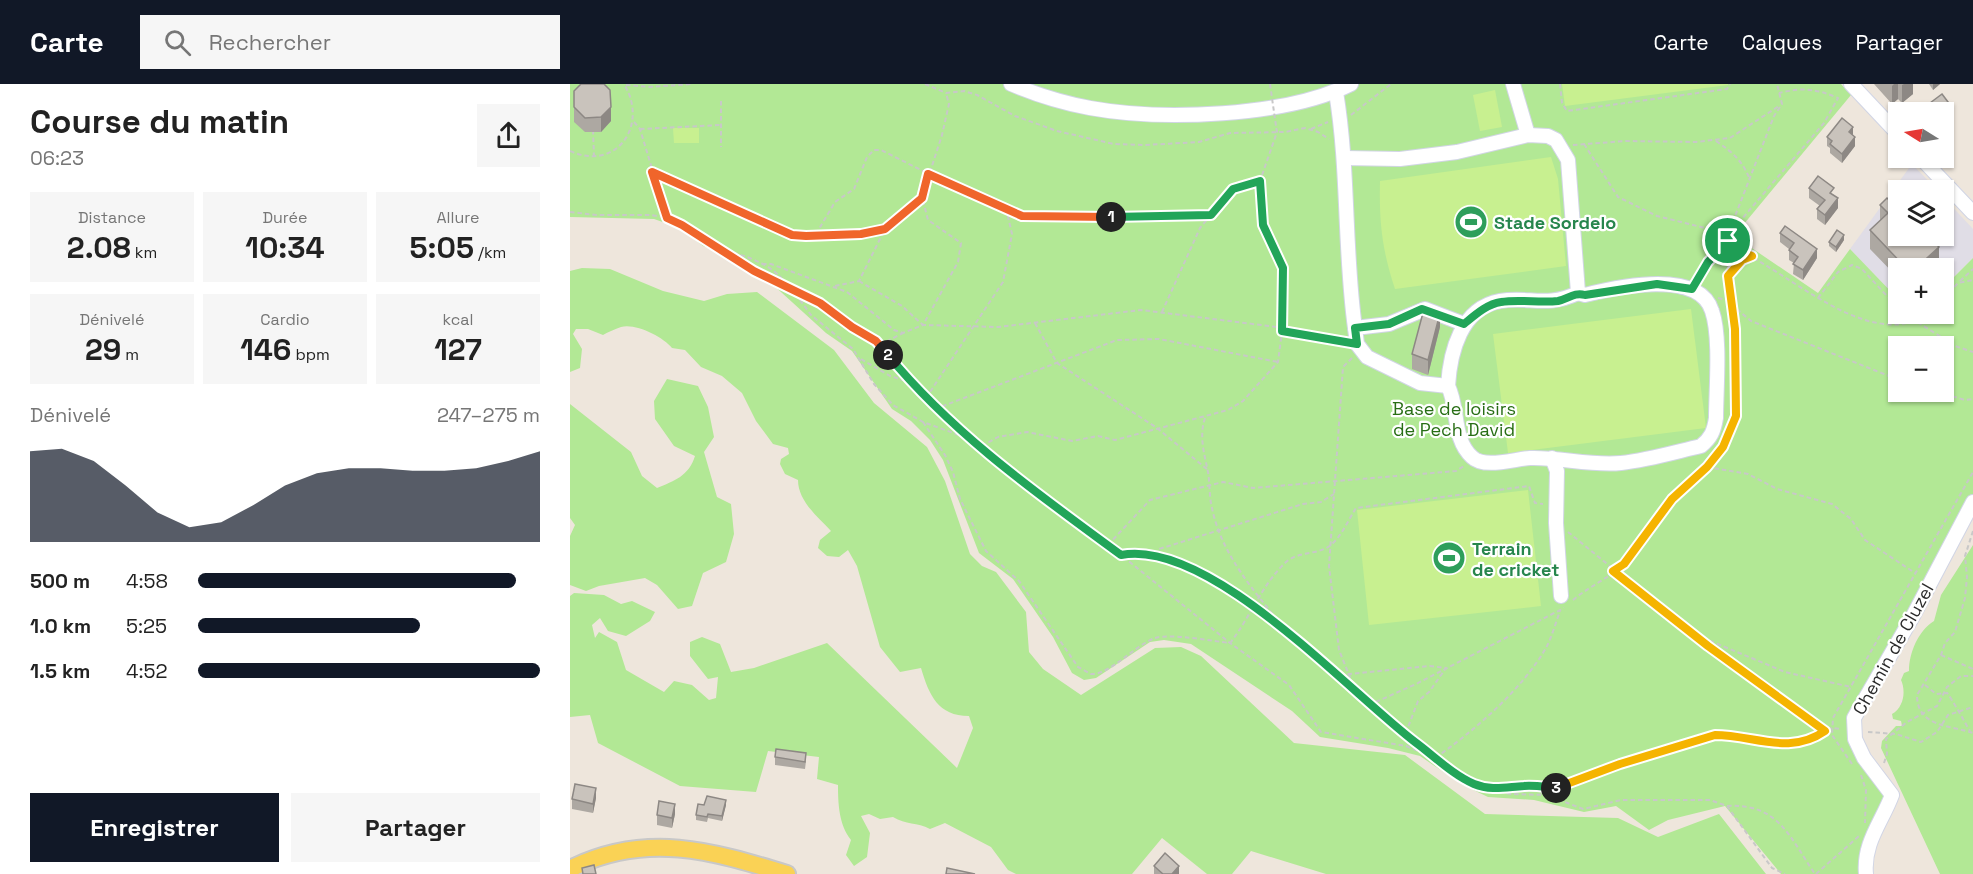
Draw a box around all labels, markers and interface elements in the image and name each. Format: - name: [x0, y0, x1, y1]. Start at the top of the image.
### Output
- search box: [140, 15, 560, 69]
- text: Carte: [30, 24, 104, 60]
- icon: search: [161, 26, 194, 59]
- text: Rechercher: [209, 28, 331, 56]
- text: Carte: [1654, 29, 1709, 56]
- text: Calques: [1742, 29, 1822, 56]
- text: Partager: [1855, 29, 1943, 56]
- text: Course du matin: [30, 101, 289, 143]
- north arrow: [1888, 102, 1954, 168]
- map controls: [1888, 102, 1954, 402]
- button: share: [477, 104, 540, 167]
- text: 06:23: [30, 145, 84, 171]
- button: layers: [1888, 180, 1954, 246]
- pin: 1: [1096, 202, 1126, 232]
- sports icon: Stade Sordelo: [1453, 204, 1489, 240]
- text: 1: [1107, 206, 1115, 227]
- text: Distance: [78, 207, 146, 228]
- text: Durée: [262, 207, 308, 228]
- text: Allure: [437, 207, 479, 228]
- place label: Stade Sordelo: [1494, 211, 1616, 234]
- pin: [1702, 215, 1753, 266]
- icon: arrive: [1711, 224, 1744, 257]
- text: 2.08: [67, 228, 131, 267]
- text: 10:34: [245, 228, 325, 267]
- text: 5:05: [410, 228, 474, 267]
- text: km: [131, 242, 157, 263]
- text: /km: [474, 242, 506, 263]
- button: +: [1888, 258, 1954, 324]
- text: Dénivelé: [80, 309, 144, 330]
- text: Cardio: [260, 309, 310, 330]
- text: kcal: [443, 309, 473, 330]
- text: 29: [85, 330, 121, 369]
- text: 146: [240, 330, 291, 369]
- text: 127: [434, 330, 482, 369]
- button: −: [1888, 336, 1954, 402]
- pin: 2: [873, 340, 903, 370]
- text: m: [121, 344, 139, 365]
- text: bpm: [291, 344, 330, 365]
- text: 2: [883, 344, 893, 365]
- park label: Base de loisirs de Pech David: [1392, 397, 1516, 441]
- text: Dénivelé: [30, 402, 111, 428]
- text: 247–275 m: [437, 402, 540, 428]
- place label: Terrain de cricket: [1472, 537, 1559, 581]
- sports icon: Terrain de cricket: [1431, 540, 1467, 576]
- text: 500 m: [30, 568, 90, 594]
- text: 4:58: [126, 568, 168, 594]
- street label: Chemin de Cluzel: [1847, 579, 1939, 719]
- text: 1.0 km: [30, 613, 91, 639]
- text: 5:25: [126, 613, 167, 639]
- text: 1.5 km: [30, 658, 90, 684]
- text: 4:52: [126, 658, 167, 684]
- pin: 3: [1541, 773, 1571, 803]
- text: 3: [1551, 777, 1561, 798]
- button: Enregistrer: [30, 793, 279, 862]
- button: Partager: [291, 793, 540, 862]

